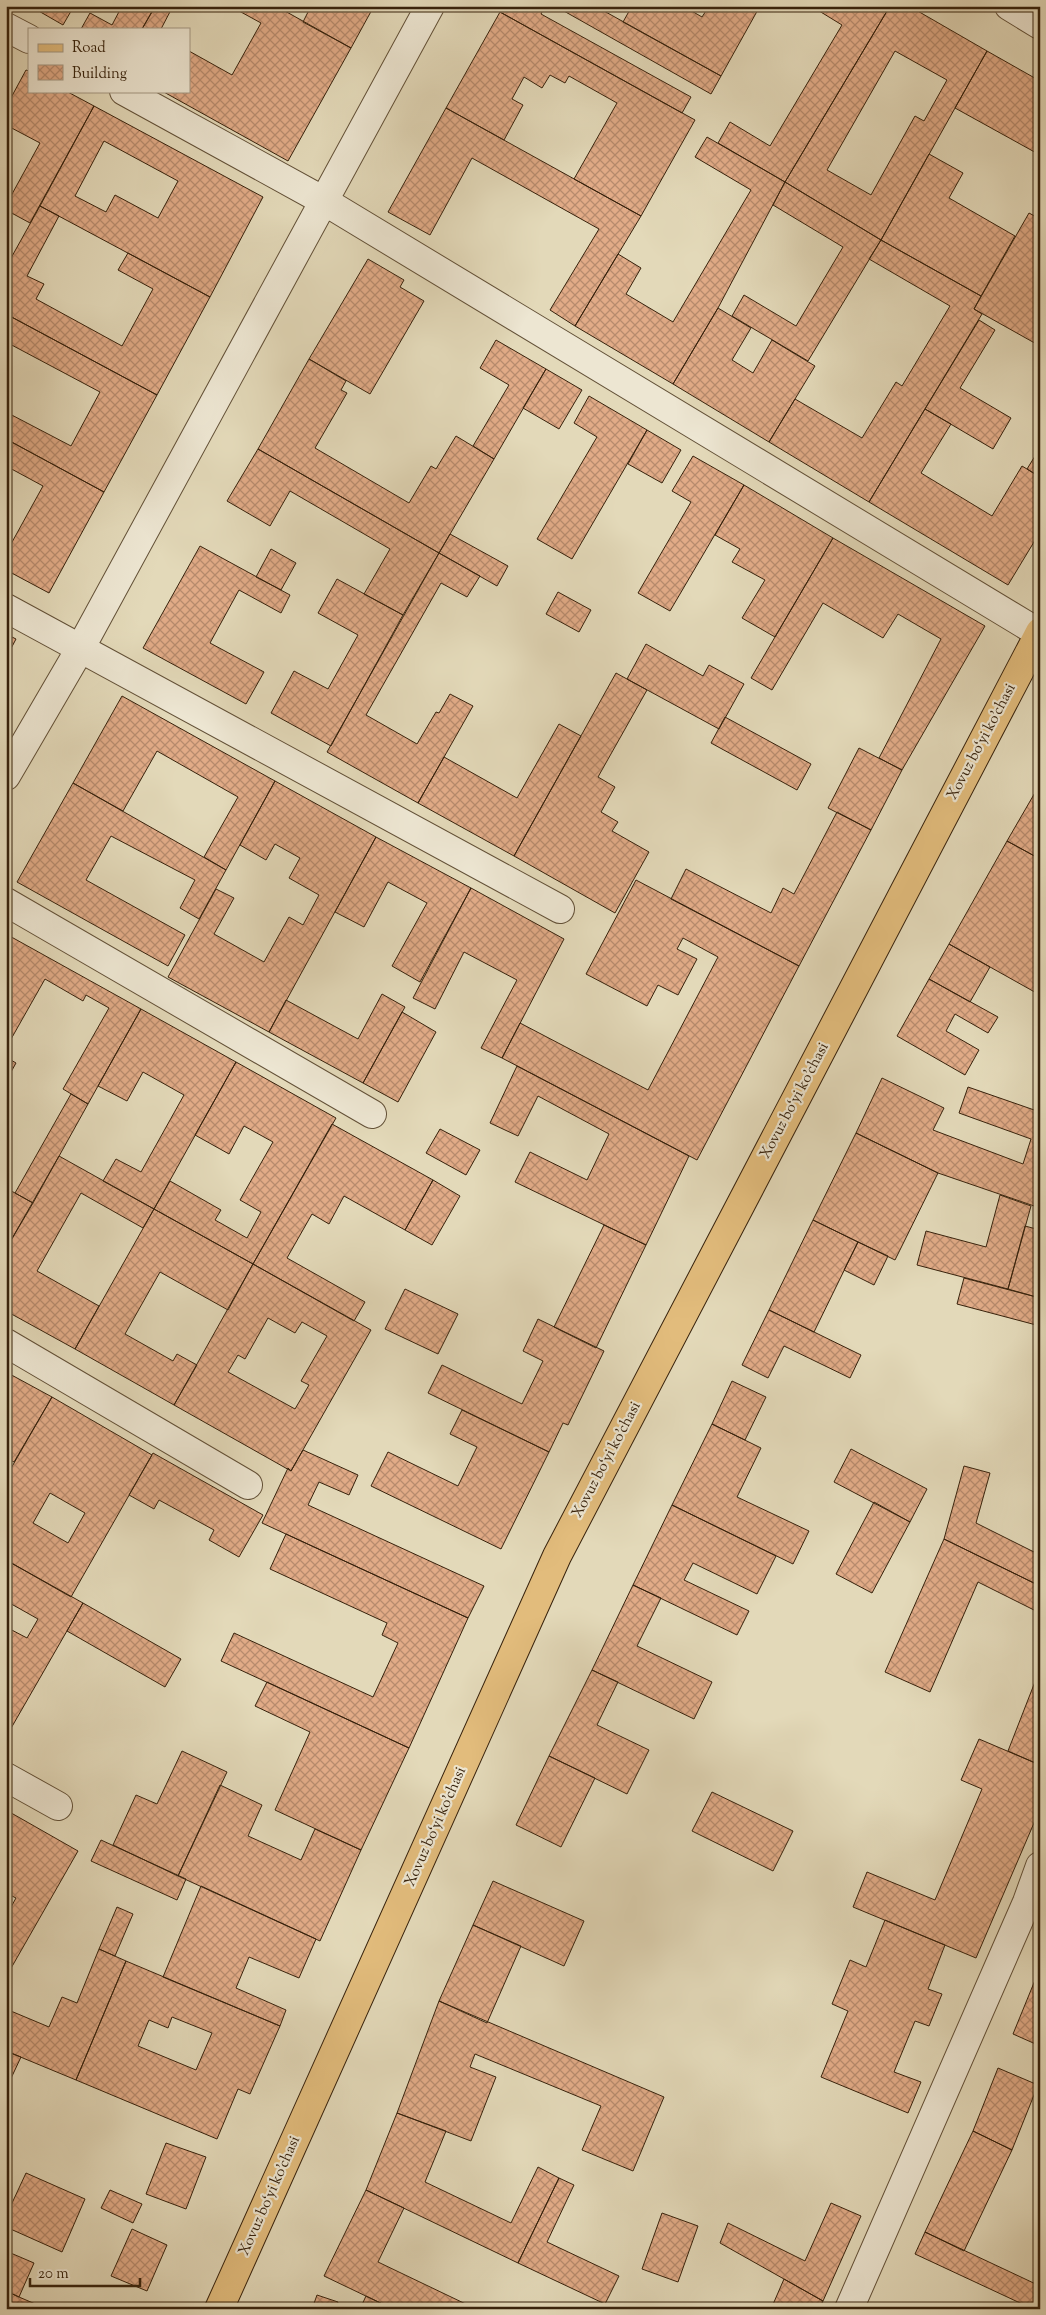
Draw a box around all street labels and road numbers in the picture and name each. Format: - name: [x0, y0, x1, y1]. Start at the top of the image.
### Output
- street label: Xovuz bo‘yi ko'chasi: [942, 680, 1022, 804]
- street label: Xovuz bo‘yi ko'chasi: [755, 1039, 835, 1163]
- street label: Xovuz bo‘yi ko'chasi: [567, 1398, 647, 1522]
- street label: Xovuz bo‘yi ko'chasi: [400, 1764, 472, 1890]
- street label: Xovuz bo‘yi ko'chasi: [234, 2133, 306, 2259]

